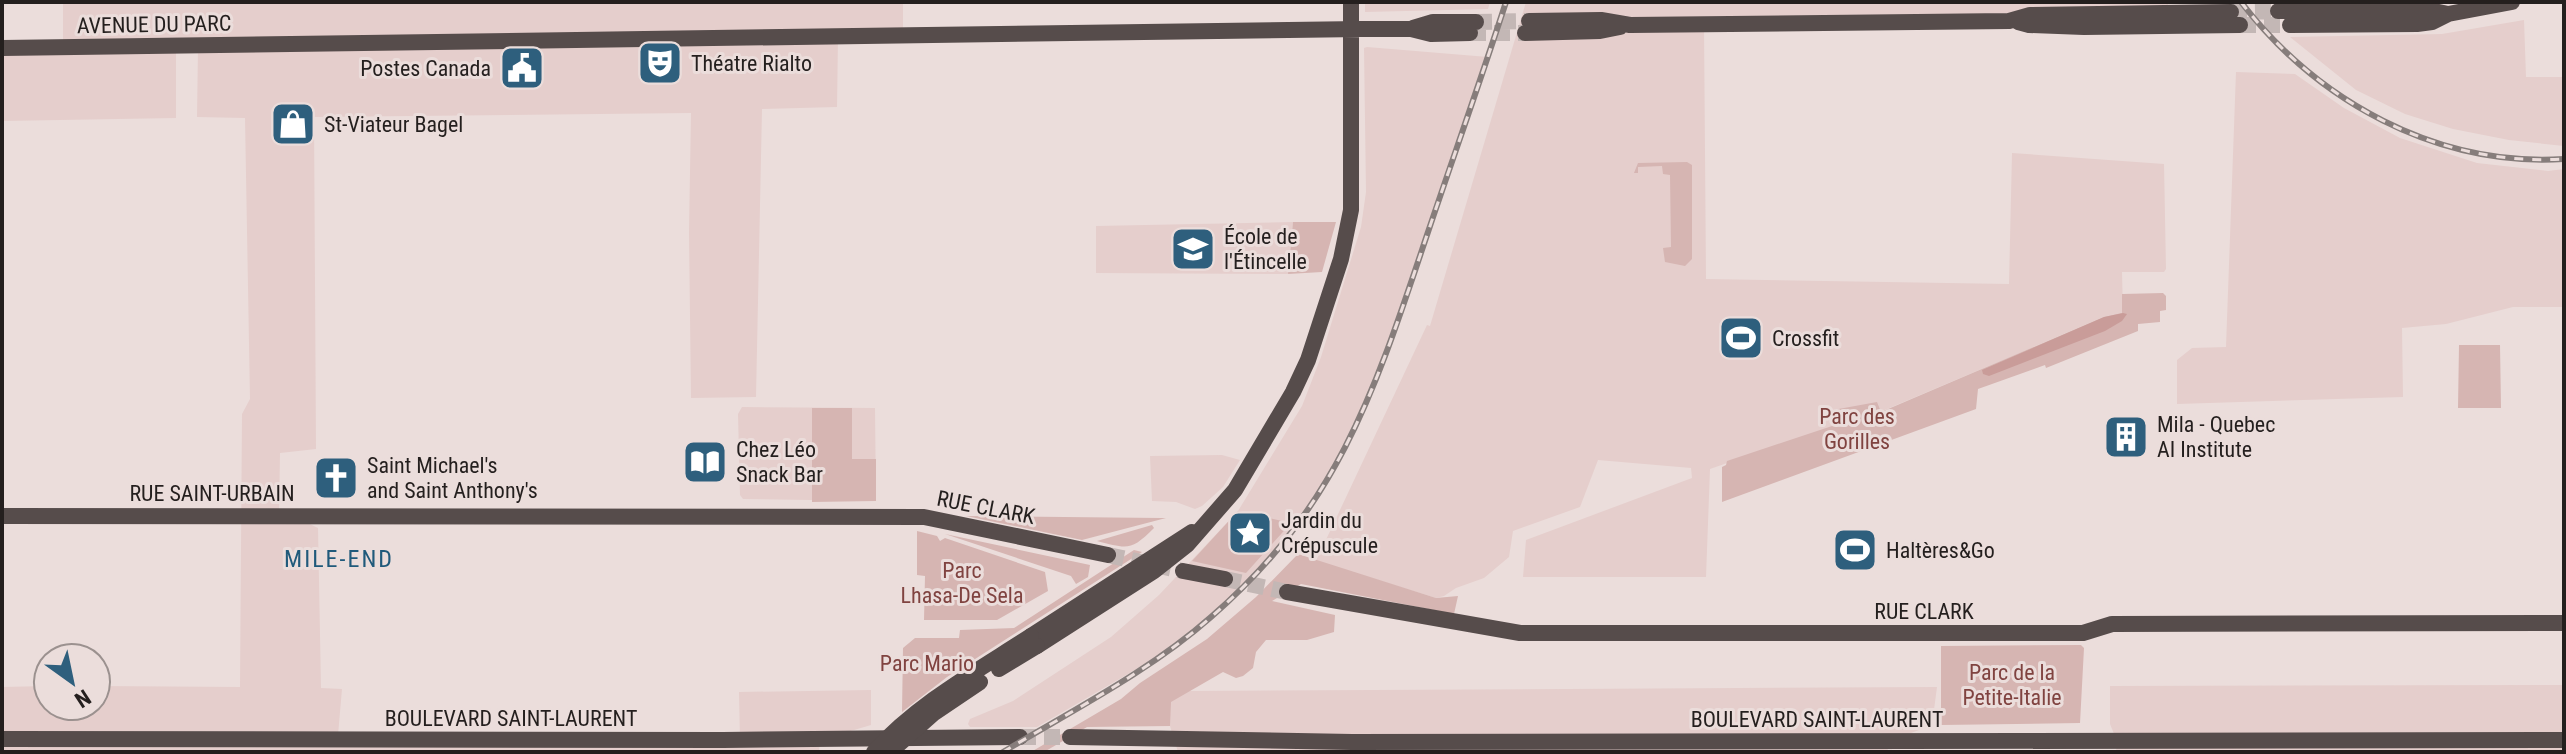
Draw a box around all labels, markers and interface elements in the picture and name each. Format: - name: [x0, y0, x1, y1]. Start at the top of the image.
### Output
- street label: AVENUE DU PARC: [77, 11, 231, 38]
- theatre icon: Théatre Rialto: [636, 39, 684, 87]
- public building icon: Postes Canada: [498, 44, 546, 92]
- place label: Théatre Rialto: [691, 51, 812, 76]
- place label: Postes Canada: [360, 56, 491, 81]
- shop icon: St-Viateur Bagel: [269, 100, 317, 148]
- place label: St-Viateur Bagel: [324, 112, 463, 137]
- place label: École de l'Étincelle: [1224, 224, 1307, 274]
- school or university icon: École de l'Étincelle: [1169, 225, 1217, 273]
- sports icon: Crossfit: [1717, 314, 1765, 362]
- place label: Crossfit: [1772, 326, 1839, 351]
- park label: Parc des Gorilles: [1819, 404, 1895, 454]
- place label: Mila - Quebec AI Institute: [2157, 412, 2275, 462]
- building icon: Mila - Quebec AI Institute: [2102, 413, 2150, 461]
- place label: Chez Léo Snack Bar: [736, 437, 823, 487]
- library icon: Chez Léo Snack Bar: [681, 438, 729, 486]
- place label: Saint Michael's and Saint Anthony's: [367, 453, 538, 503]
- church icon: Saint Michael's and Saint Anthony's: [312, 454, 360, 502]
- street label: RUE SAINT-URBAIN: [129, 481, 295, 506]
- street label: RUE CLARK: [935, 486, 1037, 529]
- place label: Jardin du Crépuscule: [1281, 508, 1378, 558]
- place icon: Jardin du Crépuscule: [1226, 509, 1274, 557]
- sports icon: Haltères&Go: [1831, 526, 1879, 574]
- place label: Haltères&Go: [1886, 538, 1995, 563]
- district label: MILE-END: [284, 545, 394, 573]
- park label: Parc Lhasa-De Sela: [901, 558, 1023, 608]
- street label: RUE CLARK: [1874, 599, 1974, 624]
- north arrow: [32, 642, 112, 722]
- park label: Parc Mario: [880, 651, 974, 676]
- park label: Parc de la Petite-Italie: [1962, 660, 2062, 710]
- text: N: [70, 684, 95, 713]
- street label: BOULEVARD SAINT-LAURENT: [385, 706, 637, 731]
- street label: BOULEVARD SAINT-LAURENT: [1691, 707, 1943, 732]

